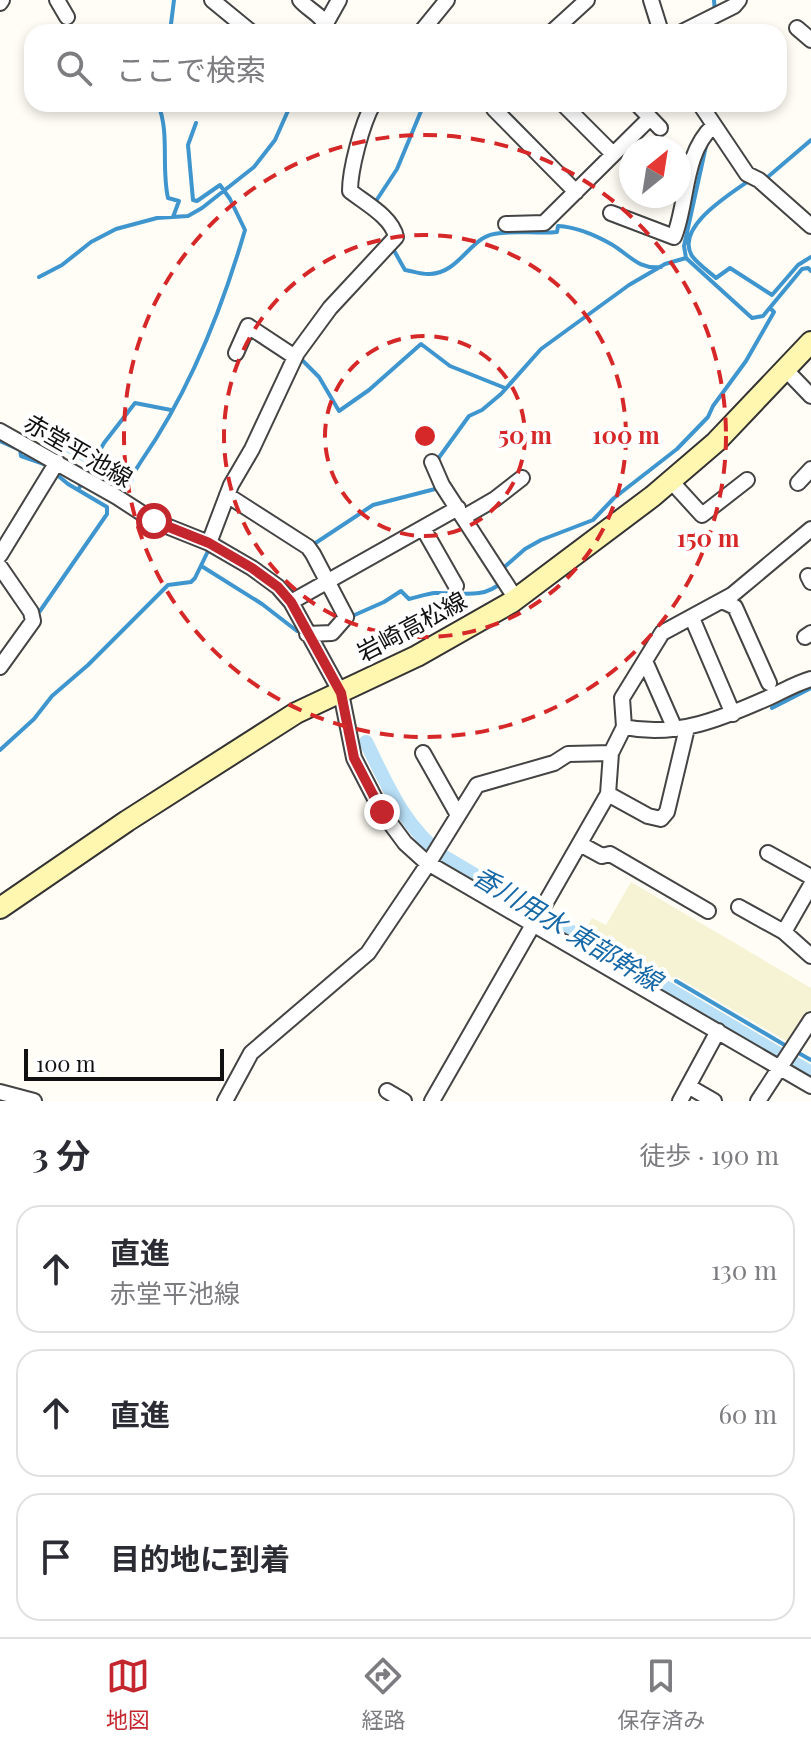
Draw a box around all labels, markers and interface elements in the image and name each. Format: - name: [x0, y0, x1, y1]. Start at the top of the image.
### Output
- search box: [24, 24, 787, 112]
- icon: search: [52, 46, 96, 90]
- text: ここで検索: [116, 49, 266, 89]
- north arrow: [619, 136, 691, 208]
- street label: 赤堂平池線: [19, 405, 139, 493]
- text: 50 m: [498, 418, 552, 450]
- text: 100 m: [592, 418, 660, 450]
- centre of rings: [411, 422, 439, 450]
- route start: [136, 503, 172, 539]
- text: 150 m: [677, 521, 740, 553]
- street label: 岩崎高松線: [351, 583, 472, 668]
- route end: [364, 794, 400, 830]
- water label: 香川用水 東部幹線: [467, 857, 671, 1000]
- scale bar: [24, 1045, 224, 1081]
- text: 100 m: [36, 1048, 96, 1078]
- text: 3 分: [32, 1131, 90, 1177]
- text: 徒歩 · 190 m: [639, 1137, 779, 1172]
- text: 直進: [110, 1232, 170, 1272]
- icon: ahead: [34, 1247, 78, 1291]
- text: 130 m: [711, 1252, 777, 1287]
- text: 赤堂平池線: [110, 1275, 240, 1310]
- icon: ahead: [34, 1391, 78, 1435]
- text: 直進: [110, 1394, 170, 1434]
- text: 60 m: [718, 1396, 777, 1431]
- icon: arrive: [34, 1535, 78, 1579]
- text: 目的地に到着: [110, 1538, 290, 1578]
- tab: 地図: [106, 1654, 150, 1734]
- tab: 経路: [361, 1654, 405, 1734]
- tab: 保存済み: [617, 1654, 705, 1734]

